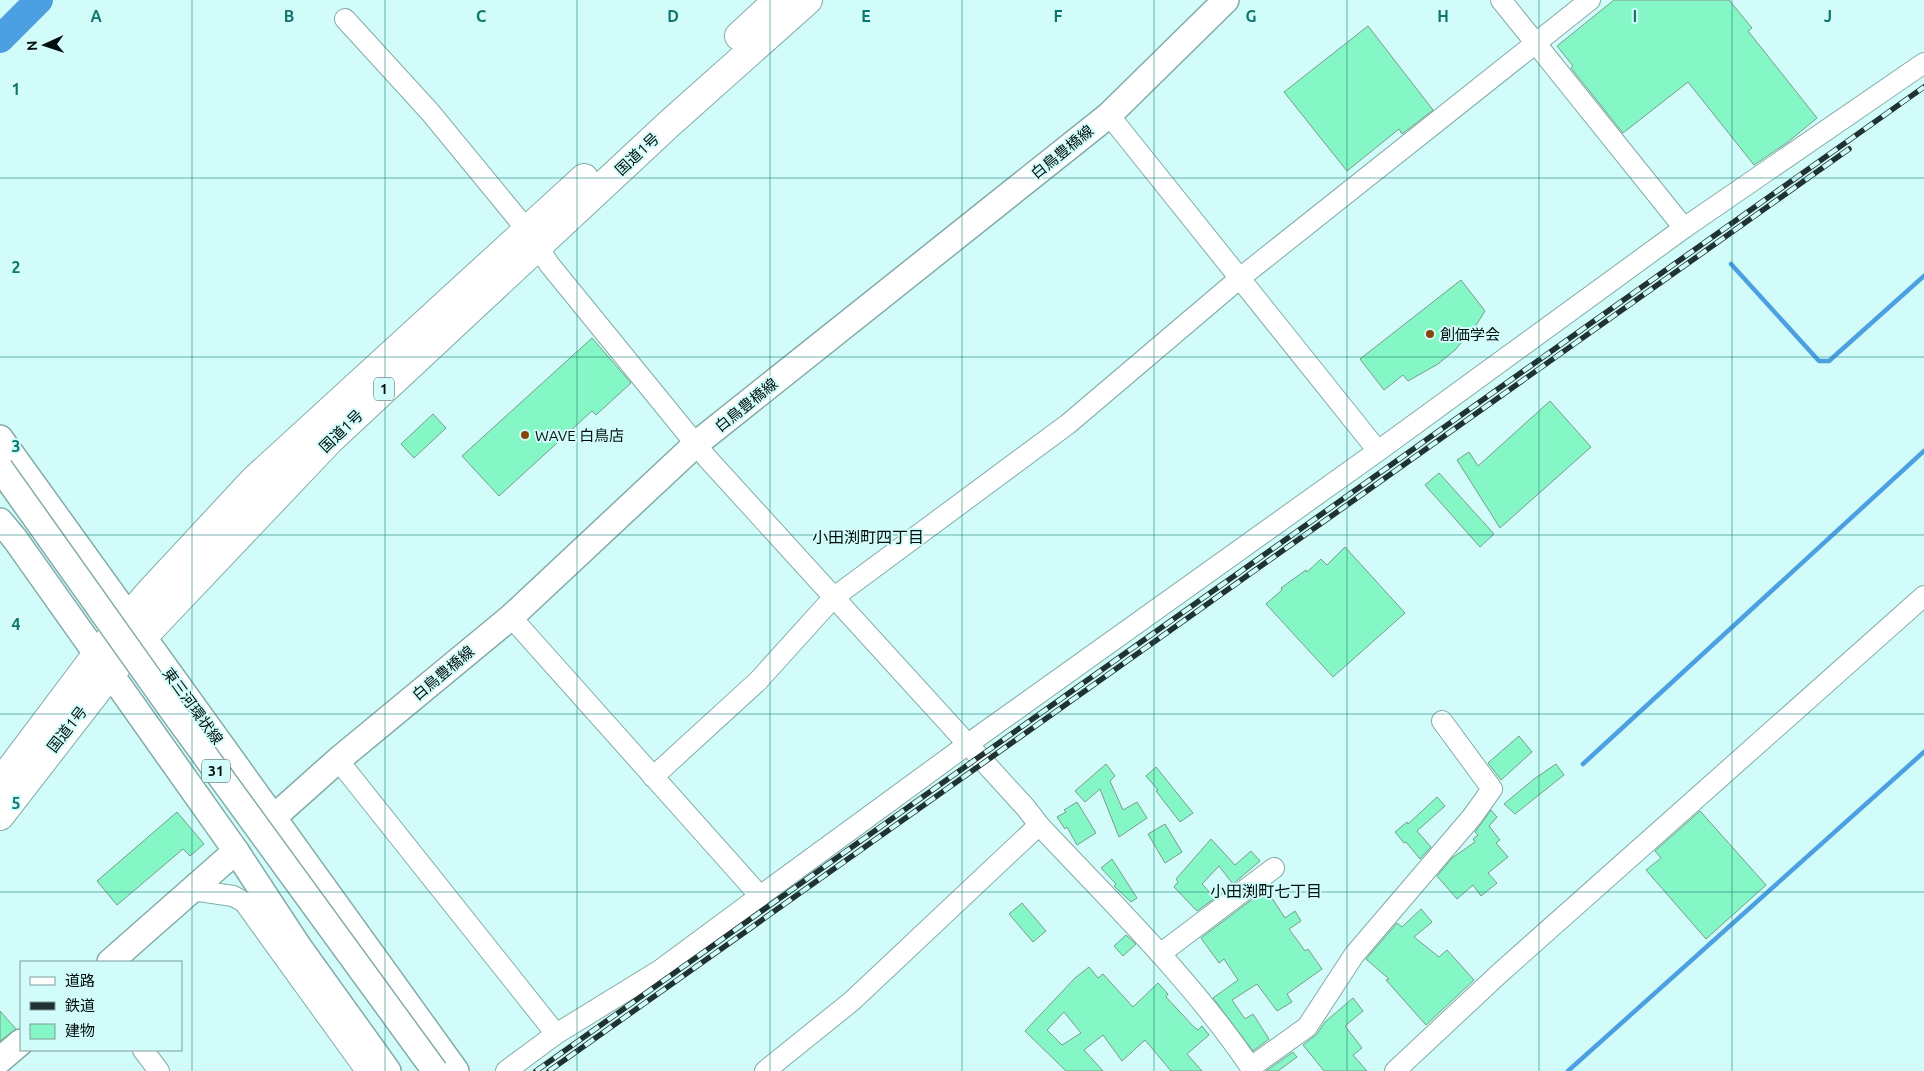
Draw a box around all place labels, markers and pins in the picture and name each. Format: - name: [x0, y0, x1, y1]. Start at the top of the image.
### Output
- place label: 創価学会: [1440, 326, 1500, 343]
- marker: 創価学会: [1424, 328, 1436, 340]
- place label: WAVE 白鳥店: [535, 427, 624, 444]
- marker: WAVE 白鳥店: [519, 429, 531, 441]

